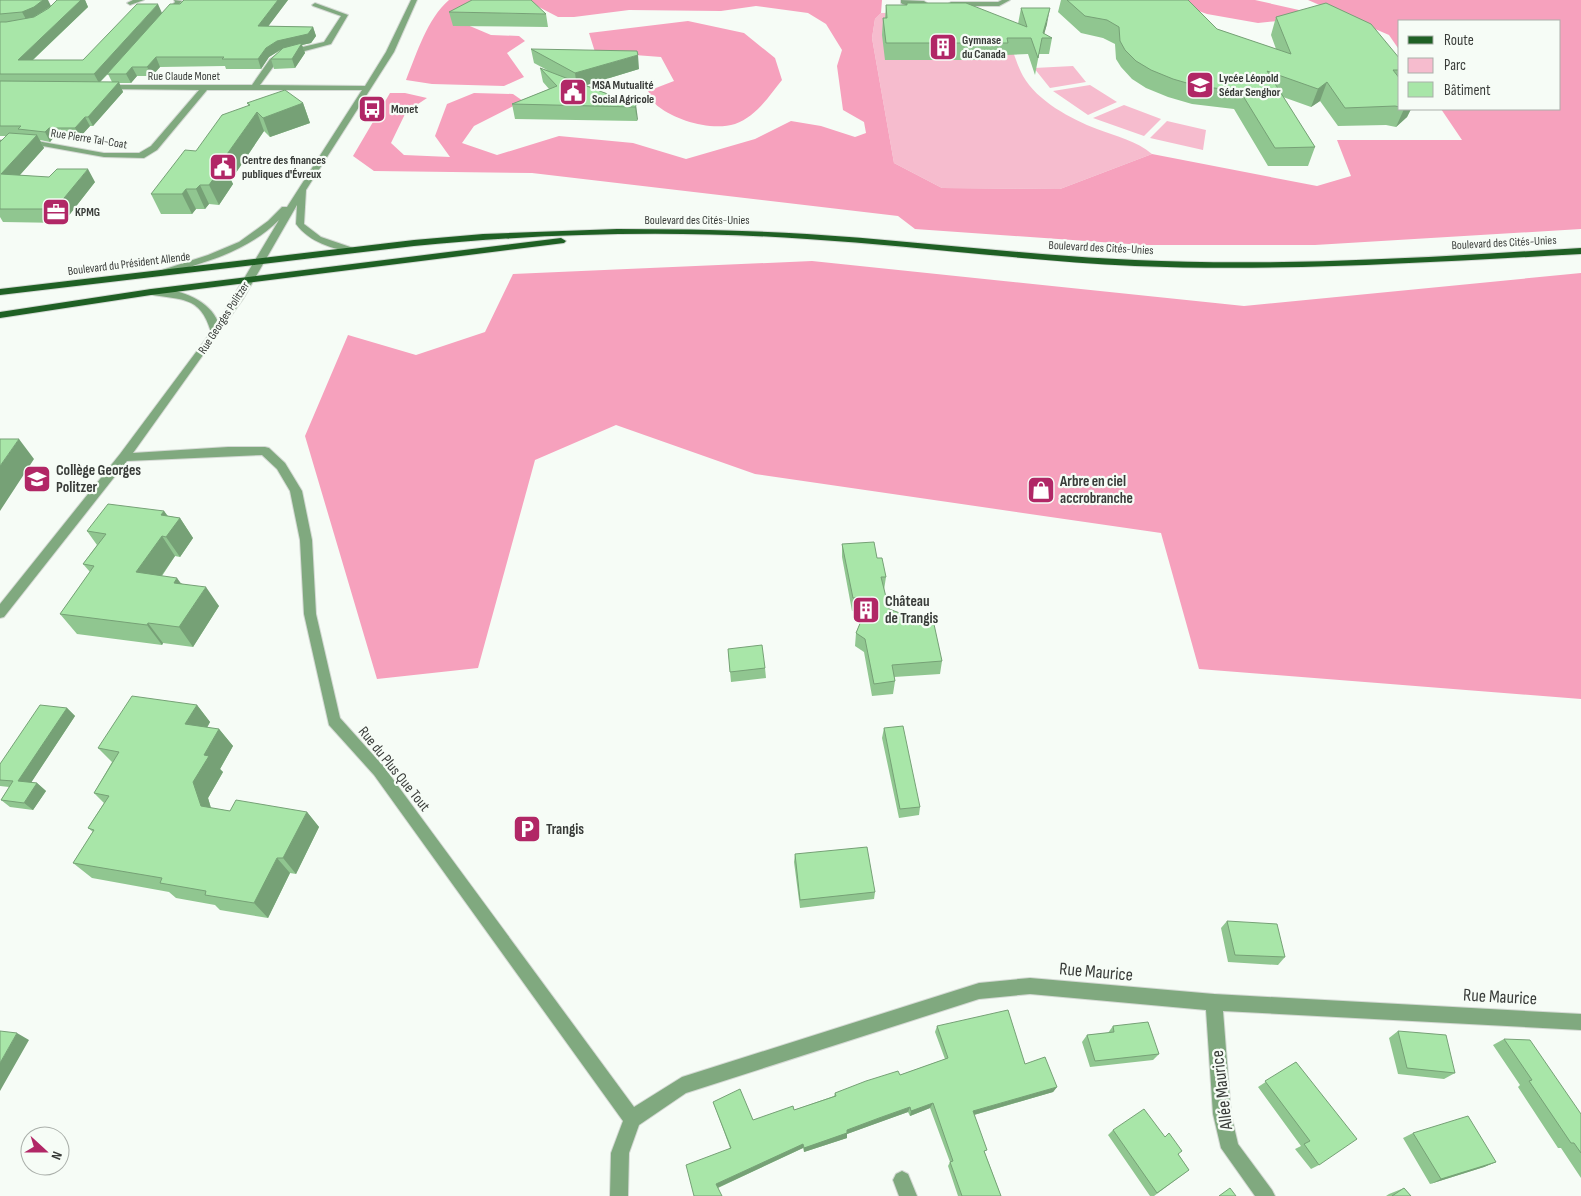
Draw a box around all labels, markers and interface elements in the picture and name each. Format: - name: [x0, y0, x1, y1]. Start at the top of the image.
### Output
- legend: [1398, 20, 1561, 110]
- text: Route: [1444, 31, 1474, 50]
- building icon: Gymnase du Canada: [928, 32, 958, 62]
- place label: Gymnase du Canada: [962, 33, 1006, 62]
- text: Parc: [1444, 56, 1466, 75]
- street label: Rue Claude Monet: [148, 69, 221, 84]
- school or university icon: Lycée Léopold Sédar Senghor: [1185, 70, 1215, 100]
- place label: Lycée Léopold Sédar Senghor: [1219, 71, 1281, 100]
- public building icon: MSA Mutualité Social Agricole: [558, 77, 588, 107]
- place label: MSA Mutualité Social Agricole: [592, 78, 654, 107]
- text: Bâtiment: [1444, 81, 1491, 100]
- bus stop icon: Monet: [357, 94, 387, 124]
- place label: Monet: [391, 102, 418, 117]
- street label: Rue Pierre Tal-Coat: [50, 126, 129, 152]
- public building icon: Centre des finances publiques d'Évreux: [208, 152, 238, 182]
- place label: Centre des finances publiques d'Évreux: [242, 153, 326, 182]
- office icon: KPMG: [41, 197, 71, 227]
- place label: KPMG: [75, 205, 100, 220]
- street label: Boulevard des Cités-Unies: [644, 213, 750, 228]
- street label: Boulevard des Cités-Unies: [1451, 233, 1557, 253]
- street label: Boulevard des Cités-Unies: [1048, 238, 1154, 258]
- street label: Boulevard du Président Allende: [67, 249, 191, 279]
- street label: Rue Georges Politzer: [195, 279, 253, 357]
- place label: Collège Georges Politzer: [56, 461, 141, 497]
- school or university icon: Collège Georges Politzer: [22, 464, 52, 494]
- place label: Arbre en ciel accrobranche: [1059, 472, 1133, 508]
- shop icon: Arbre en ciel accrobranche: [1026, 475, 1056, 505]
- place label: Château de Trangis: [885, 592, 939, 628]
- building icon: Château de Trangis: [851, 595, 881, 625]
- street label: Rue du Plus Que Tout: [354, 723, 434, 816]
- parking icon: Trangis: [512, 814, 542, 844]
- place label: Trangis: [546, 820, 584, 839]
- street label: Rue Maurice: [1058, 958, 1134, 986]
- street label: Rue Maurice: [1463, 985, 1537, 1009]
- street label: Allée Maurice: [1207, 1049, 1237, 1132]
- north arrow: [20, 1126, 70, 1176]
- text: N: [47, 1149, 66, 1162]

